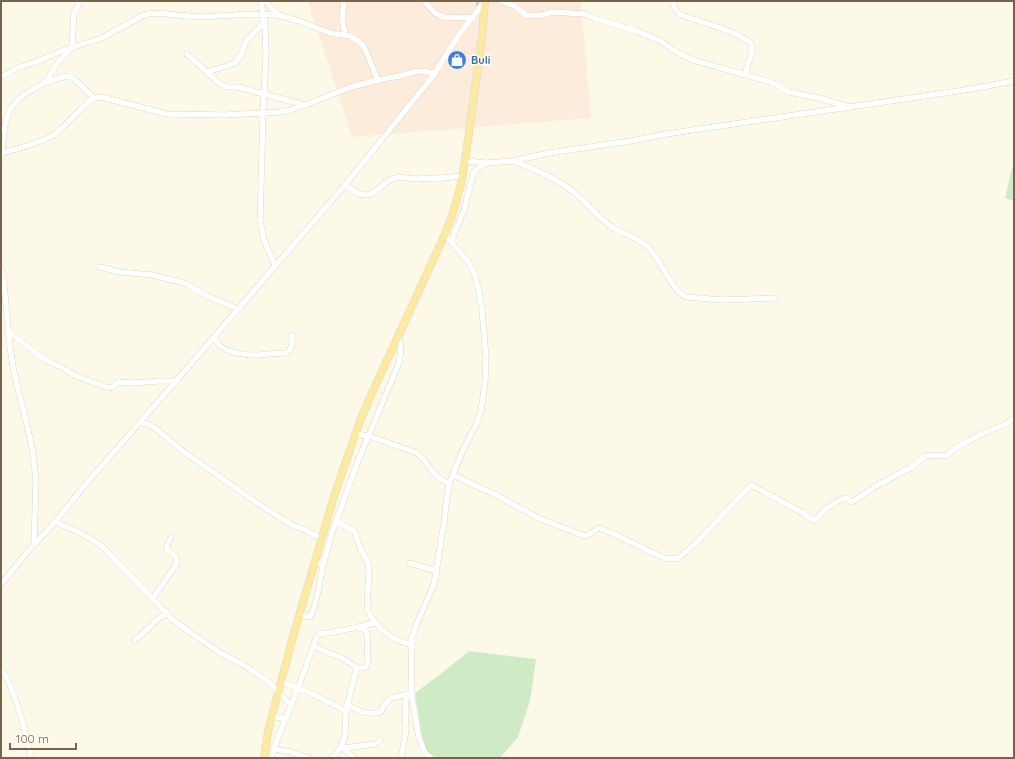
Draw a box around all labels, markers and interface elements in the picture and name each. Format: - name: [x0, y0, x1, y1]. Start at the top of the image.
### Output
- shop icon: Buli: [446, 49, 468, 71]
- place label: Buli: [471, 53, 490, 67]
- scale bar: [10, 725, 76, 751]
- text: 100 m: [16, 731, 49, 746]

